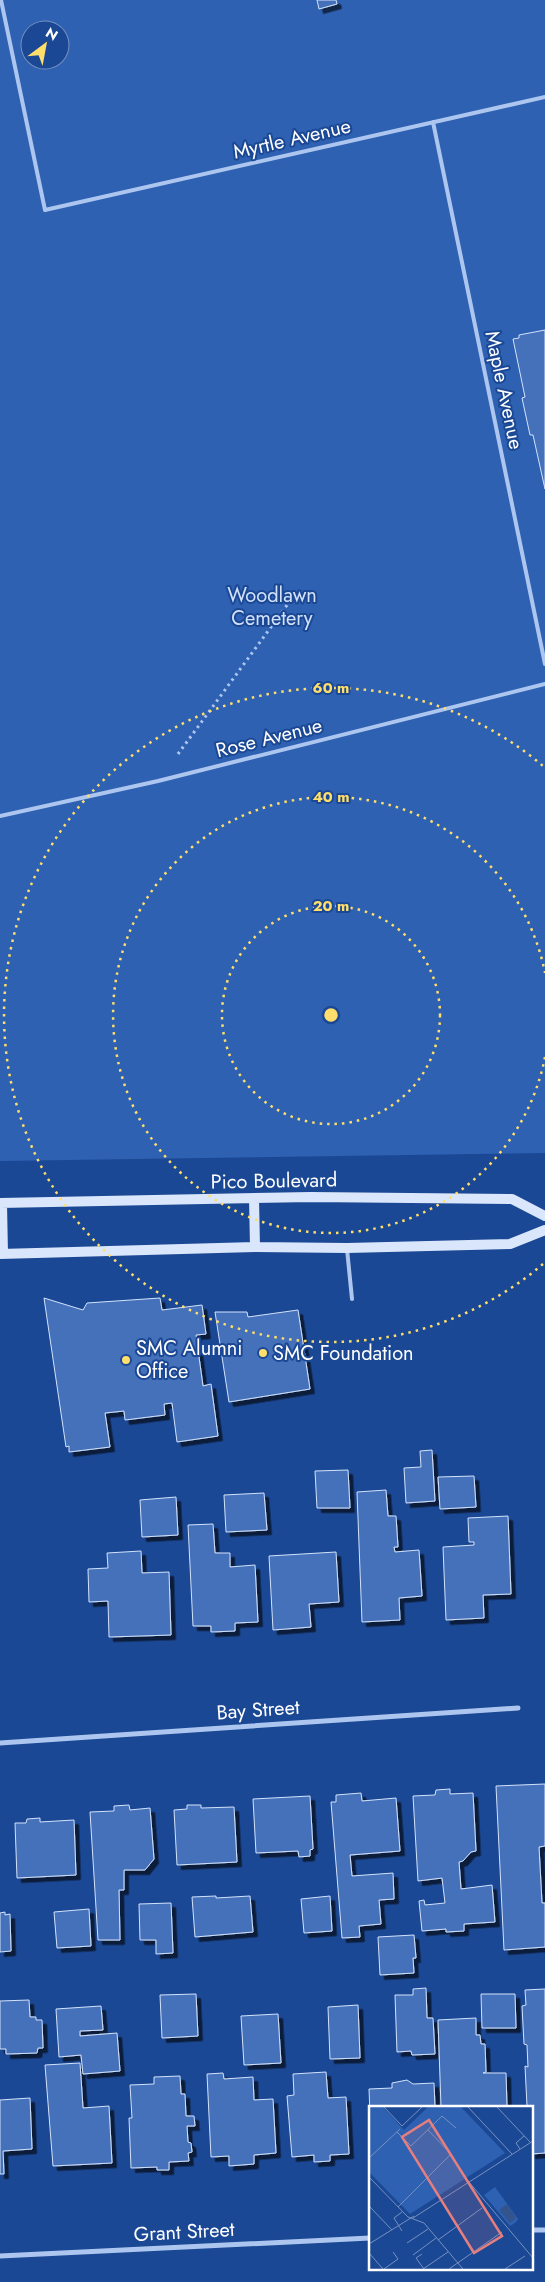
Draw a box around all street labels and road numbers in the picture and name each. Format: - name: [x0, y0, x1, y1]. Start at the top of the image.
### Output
- street label: Myrtle Avenue: [230, 111, 354, 167]
- street label: Maple Avenue: [477, 328, 531, 452]
- street label: Rose Avenue: [213, 711, 325, 765]
- street label: Pico Boulevard: [211, 1165, 337, 1197]
- street label: Bay Street: [215, 1693, 301, 1727]
- street label: Grant Street: [133, 2215, 235, 2249]

